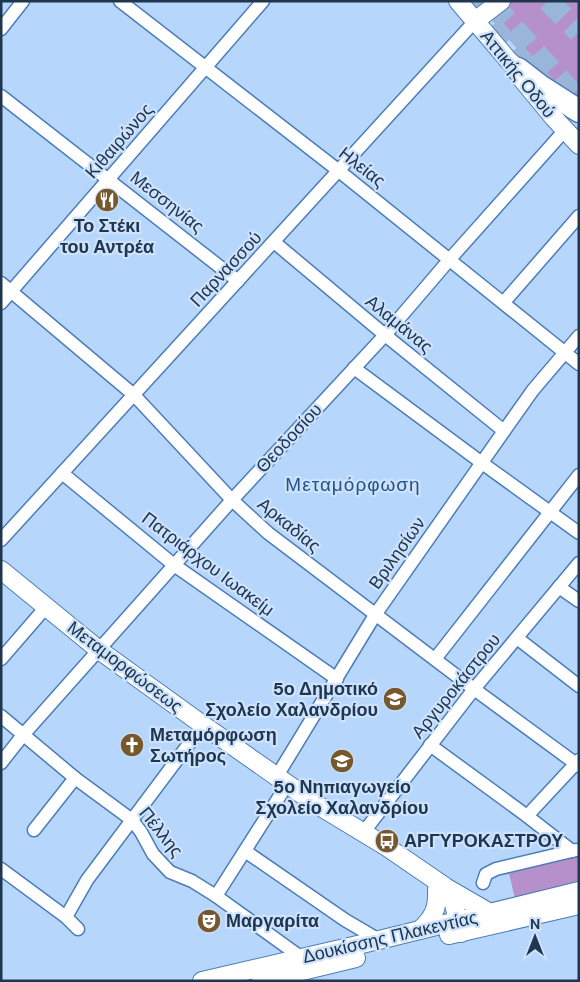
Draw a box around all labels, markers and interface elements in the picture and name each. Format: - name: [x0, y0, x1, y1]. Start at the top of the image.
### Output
- street label: Αττικής Οδού: [475, 25, 561, 123]
- street label: Κιθαιρώνος: [80, 98, 159, 184]
- street label: Ηλείας: [334, 141, 391, 193]
- street label: Μεσσηνίας: [125, 166, 209, 239]
- restaurant icon: Το Στέκι του Αντρέα: [94, 187, 120, 213]
- place label: Το Στέκι του Αντρέα: [60, 214, 154, 259]
- street label: Παρνασσού: [185, 226, 267, 312]
- street label: Αλαμάνας: [360, 290, 438, 359]
- street label: Θεοδοσίου: [251, 398, 327, 478]
- district label: Μεταμόρφωση: [285, 472, 421, 497]
- street label: Αρκαδίας: [252, 492, 326, 558]
- street label: Πατριάρχου Ιωακείμ: [137, 506, 279, 622]
- street label: Βριλησίων: [363, 512, 431, 594]
- street label: Μεταμορφώσεως: [62, 616, 188, 718]
- street label: Αργυροκάστρου: [406, 628, 506, 744]
- place label: 5ο Δημοτικό Σχολείο Χαλανδρίου: [205, 677, 378, 722]
- school or university icon: 5ο Δημοτικό Σχολείο Χαλανδρίου: [382, 686, 408, 712]
- place label: Μεταμόρφωση Σωτήρος: [150, 723, 277, 768]
- church icon: Μεταμόρφωση Σωτήρος: [119, 732, 145, 758]
- school or university icon: 5ο Νηπιαγωγείο Σχολείο Χαλανδρίου: [329, 748, 355, 774]
- place label: 5ο Νηπιαγωγείο Σχολείο Χαλανδρίου: [256, 775, 428, 820]
- street label: Πέλλης: [134, 802, 189, 862]
- bus stop icon: ΑΡΓΥΡΟΚΑΣΤΡΟΥ: [374, 828, 400, 854]
- place label: ΑΡΓΥΡΟΚΑΣΤΡΟΥ: [404, 829, 563, 853]
- street label: Δουκίσσης Πλακεντίας: [300, 905, 480, 969]
- theatre icon: Μαργαρίτα: [196, 908, 222, 934]
- place label: Μαργαρίτα: [226, 909, 319, 933]
- north arrow: [510, 912, 560, 962]
- text: N: [530, 915, 540, 933]

